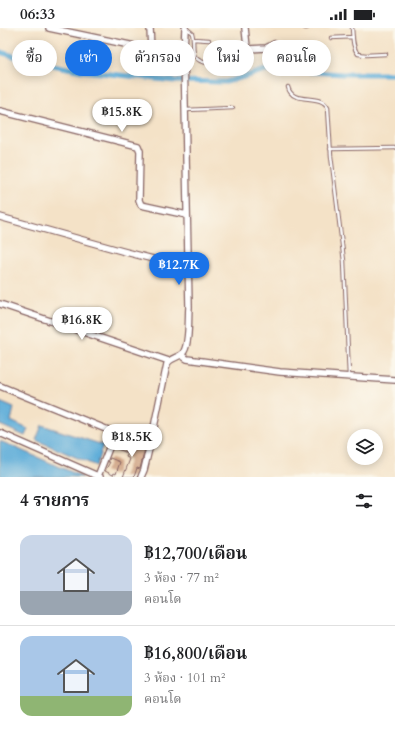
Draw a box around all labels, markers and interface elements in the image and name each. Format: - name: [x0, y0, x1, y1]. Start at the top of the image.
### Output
- text: 06:33: [20, 4, 55, 24]
- chip: ซื้อ: [12, 40, 57, 76]
- chip: เช่า: [65, 40, 112, 76]
- chip: ตัวกรอง: [120, 40, 195, 76]
- chip: ใหม่: [203, 40, 254, 76]
- chip: คอนโด: [262, 40, 331, 76]
- pin: ฿15.8K: [89, 99, 155, 133]
- text: ฿15.8K: [101, 103, 143, 121]
- pin: ฿12.7K: [146, 252, 212, 286]
- text: ฿12.7K: [158, 256, 200, 274]
- pin: ฿16.8K: [49, 307, 115, 341]
- text: ฿16.8K: [61, 311, 103, 329]
- pin: ฿18.5K: [99, 424, 165, 458]
- text: ฿18.5K: [111, 428, 153, 446]
- map controls: [347, 429, 383, 465]
- button: layers: [347, 429, 383, 465]
- text: 4 รายการ: [20, 489, 89, 512]
- icon: filters: [353, 490, 375, 512]
- text: ฿12,700/เดือน: [144, 542, 247, 565]
- icon: home: [52, 551, 100, 599]
- text: 3 ห้อง · 77 m²: [144, 569, 219, 587]
- text: คอนโด: [144, 590, 182, 608]
- text: ฿16,800/เดือน: [144, 642, 247, 665]
- icon: home: [52, 652, 100, 700]
- text: 3 ห้อง · 101 m²: [144, 669, 225, 687]
- text: คอนโด: [144, 690, 182, 708]

